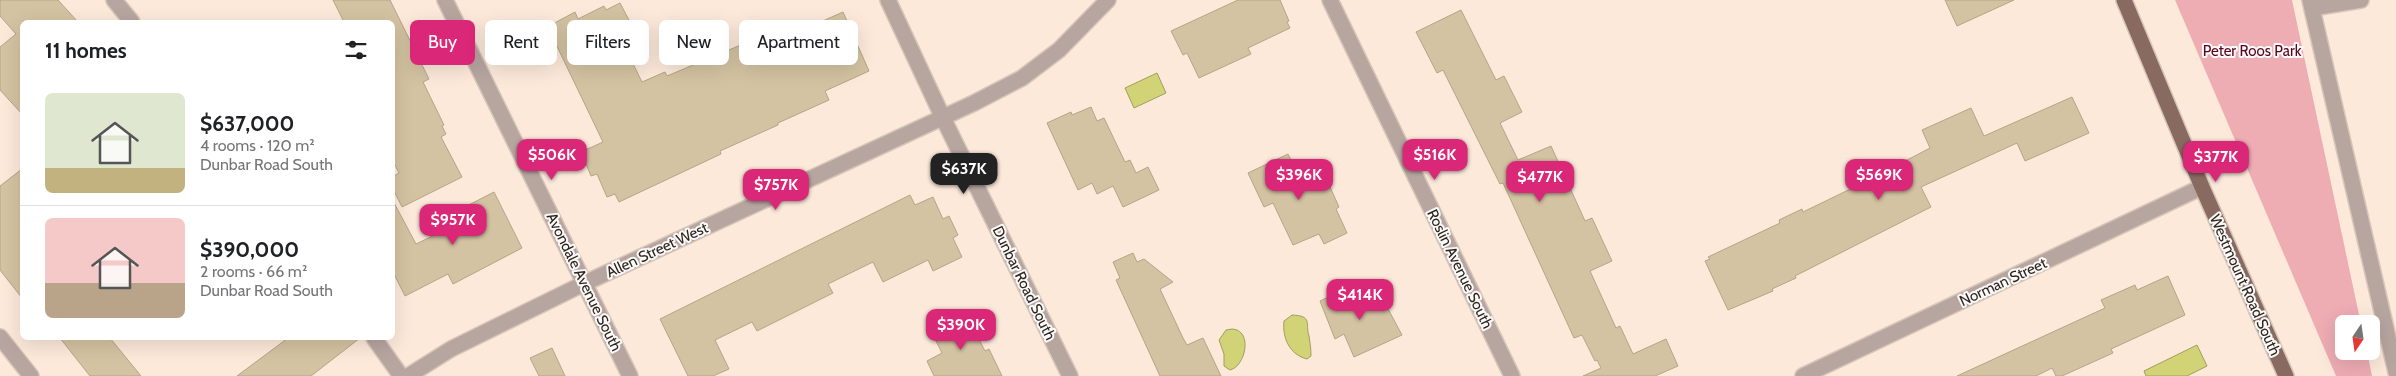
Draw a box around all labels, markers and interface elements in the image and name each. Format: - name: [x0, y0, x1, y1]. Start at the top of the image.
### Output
- chip: Buy: [410, 20, 475, 65]
- chip: Rent: [485, 20, 557, 65]
- chip: Filters: [567, 20, 649, 65]
- chip: New: [659, 20, 729, 65]
- chip: Apartment: [739, 20, 858, 65]
- icon: filters: [342, 36, 370, 64]
- text: 11 homes: [45, 38, 127, 63]
- park label: Peter Roos Park: [2203, 42, 2302, 60]
- text: $637,000: [200, 111, 294, 136]
- icon: home: [85, 113, 145, 173]
- text: 4 rooms · 120 m²: [200, 136, 315, 155]
- pin: $506K: [517, 138, 587, 181]
- pin: $516K: [1400, 138, 1470, 181]
- pin: $377K: [2181, 140, 2251, 183]
- text: $506K: [528, 145, 576, 164]
- text: $516K: [1414, 145, 1456, 164]
- text: $377K: [2194, 147, 2238, 166]
- pin: $637K: [929, 152, 999, 195]
- text: Dunbar Road South: [200, 155, 333, 174]
- pin: $396K: [1264, 158, 1334, 201]
- pin: $569K: [1844, 158, 1914, 201]
- text: $637K: [941, 159, 987, 178]
- pin: $477K: [1505, 160, 1575, 203]
- text: $396K: [1276, 165, 1322, 184]
- text: $569K: [1856, 165, 1902, 184]
- text: $477K: [1517, 167, 1563, 186]
- pin: $757K: [741, 168, 811, 211]
- text: $757K: [754, 175, 798, 194]
- pin: $957K: [418, 204, 488, 246]
- street label: Roslin Avenue South: [1423, 206, 1497, 332]
- text: $957K: [430, 210, 476, 229]
- street label: Avondale Avenue South: [543, 210, 625, 354]
- street label: Westmount Road South: [2206, 212, 2284, 358]
- street label: Allen Street West: [603, 219, 711, 281]
- street label: Dunbar Road South: [989, 223, 1059, 343]
- text: $390,000: [200, 237, 299, 262]
- icon: home: [85, 238, 145, 298]
- street label: Norman Street: [1957, 254, 2049, 310]
- text: 2 rooms · 66 m²: [200, 262, 307, 281]
- pin: $414K: [1325, 278, 1395, 321]
- text: Dunbar Road South: [200, 281, 333, 300]
- text: $414K: [1338, 285, 1382, 304]
- pin: $390K: [926, 308, 996, 351]
- text: $390K: [937, 315, 985, 334]
- north arrow: [2335, 315, 2380, 360]
- map controls: [2335, 315, 2380, 360]

